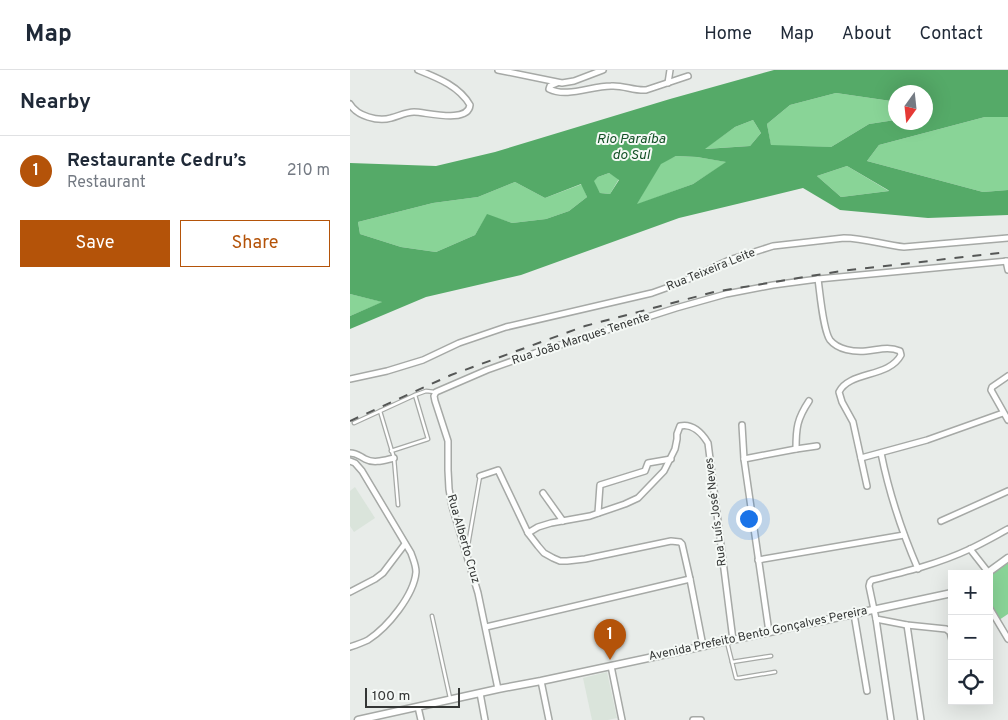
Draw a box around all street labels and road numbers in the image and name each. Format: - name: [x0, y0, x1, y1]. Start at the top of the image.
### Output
- street label: Rua Teixeira Leite: [664, 245, 758, 295]
- street label: Rua João Marques Tenente: [510, 309, 652, 369]
- street label: Rua Luís José Neves: [701, 457, 731, 567]
- street label: Rua Alberto Cruz: [443, 493, 483, 585]
- street label: Avenida Prefeito Bento Gonçalves Pereira: [647, 603, 869, 665]

